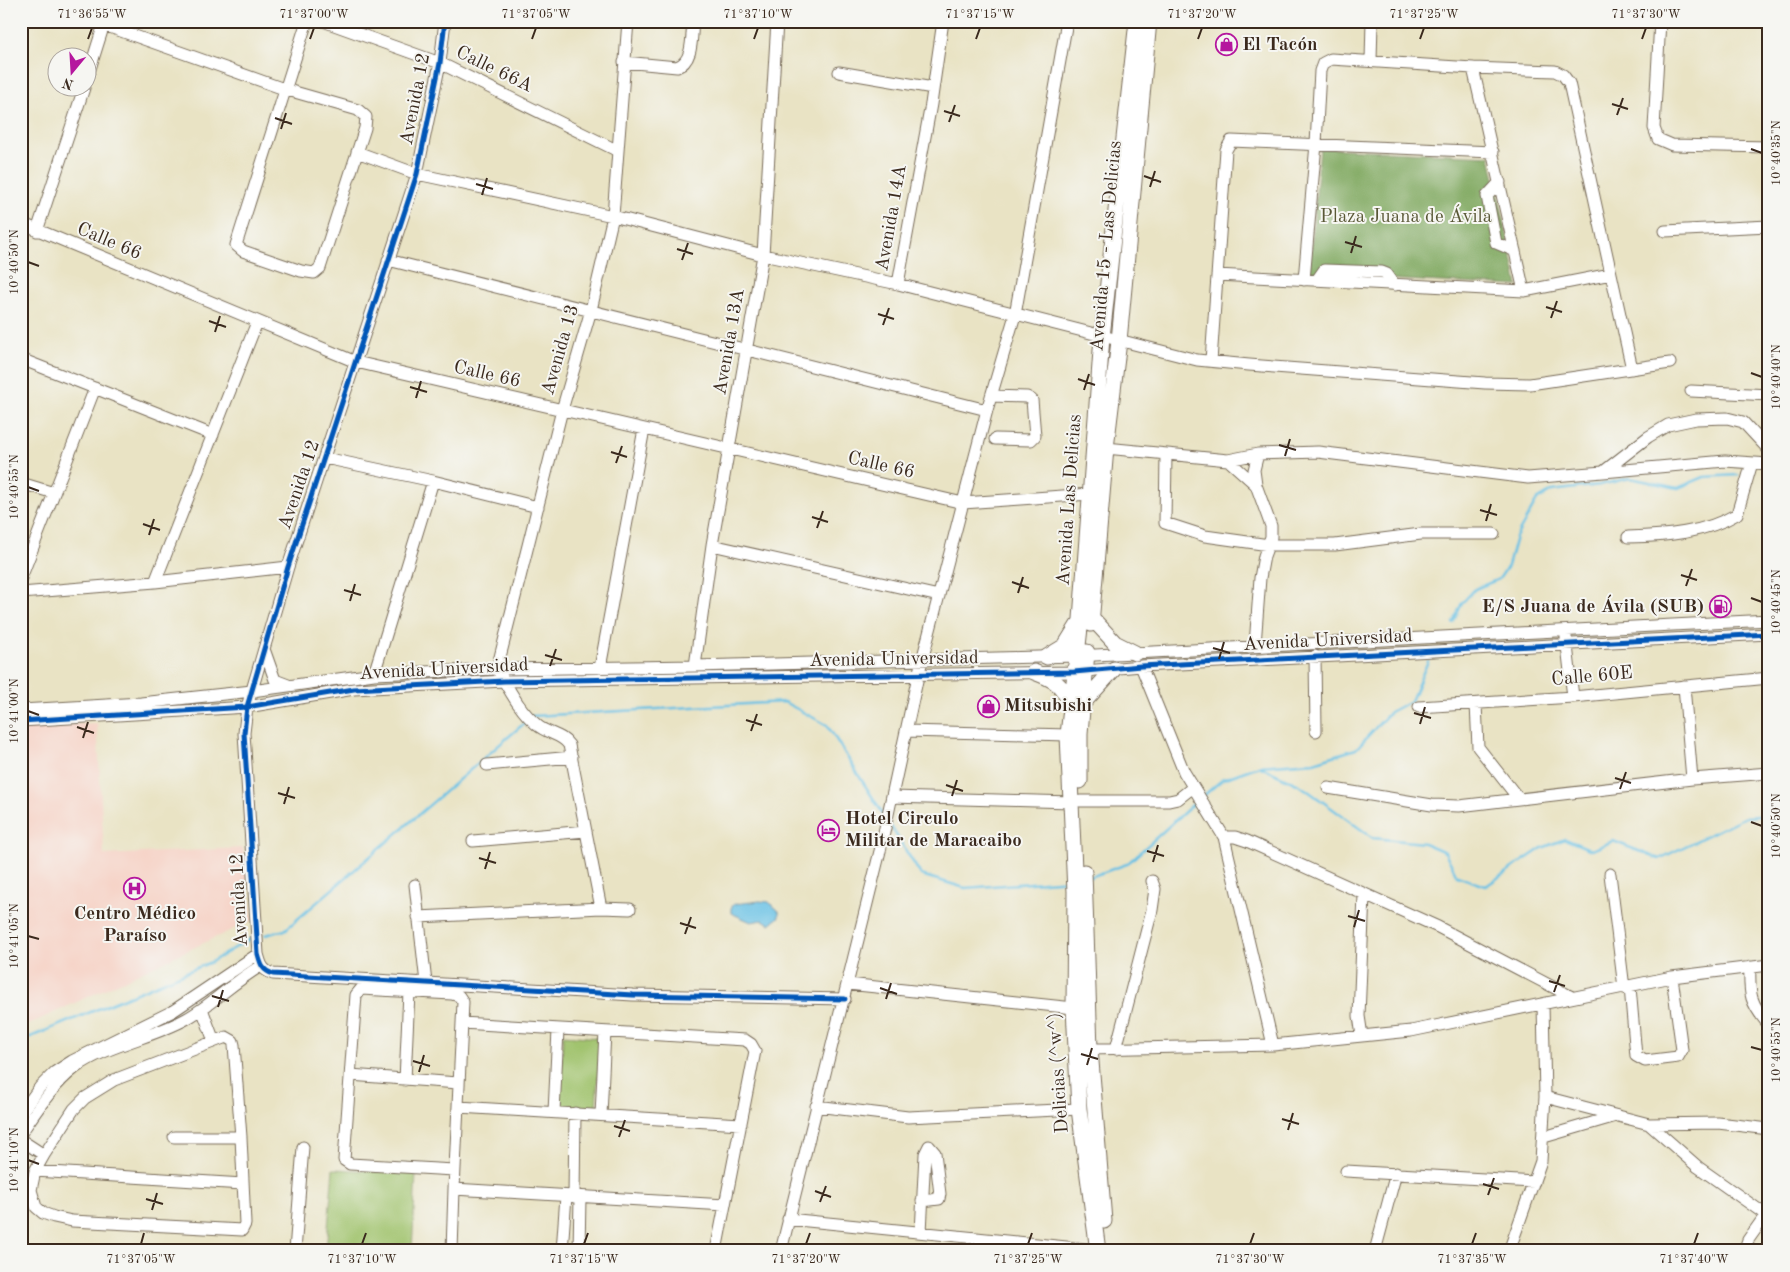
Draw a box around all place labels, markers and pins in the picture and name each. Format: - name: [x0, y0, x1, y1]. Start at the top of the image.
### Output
- shop icon: El Tacón: [1214, 33, 1238, 57]
- place label: El Tacón: [1242, 36, 1318, 55]
- place label: E/S Juana de Ávila (SUB): [1482, 594, 1704, 617]
- fuel station icon: E/S Juana de Ávila (SUB): [1708, 595, 1732, 619]
- shop icon: Mitsubishi: [976, 694, 1000, 718]
- place label: Mitsubishi: [1004, 697, 1093, 716]
- place label: Hotel Circulo Militar de Maracaibo: [845, 810, 1022, 851]
- hotel icon: Hotel Circulo Militar de Maracaibo: [817, 818, 841, 842]
- hospital icon: Centro Médico Paraíso: [123, 876, 147, 900]
- place label: Centro Médico Paraíso: [74, 905, 196, 946]

